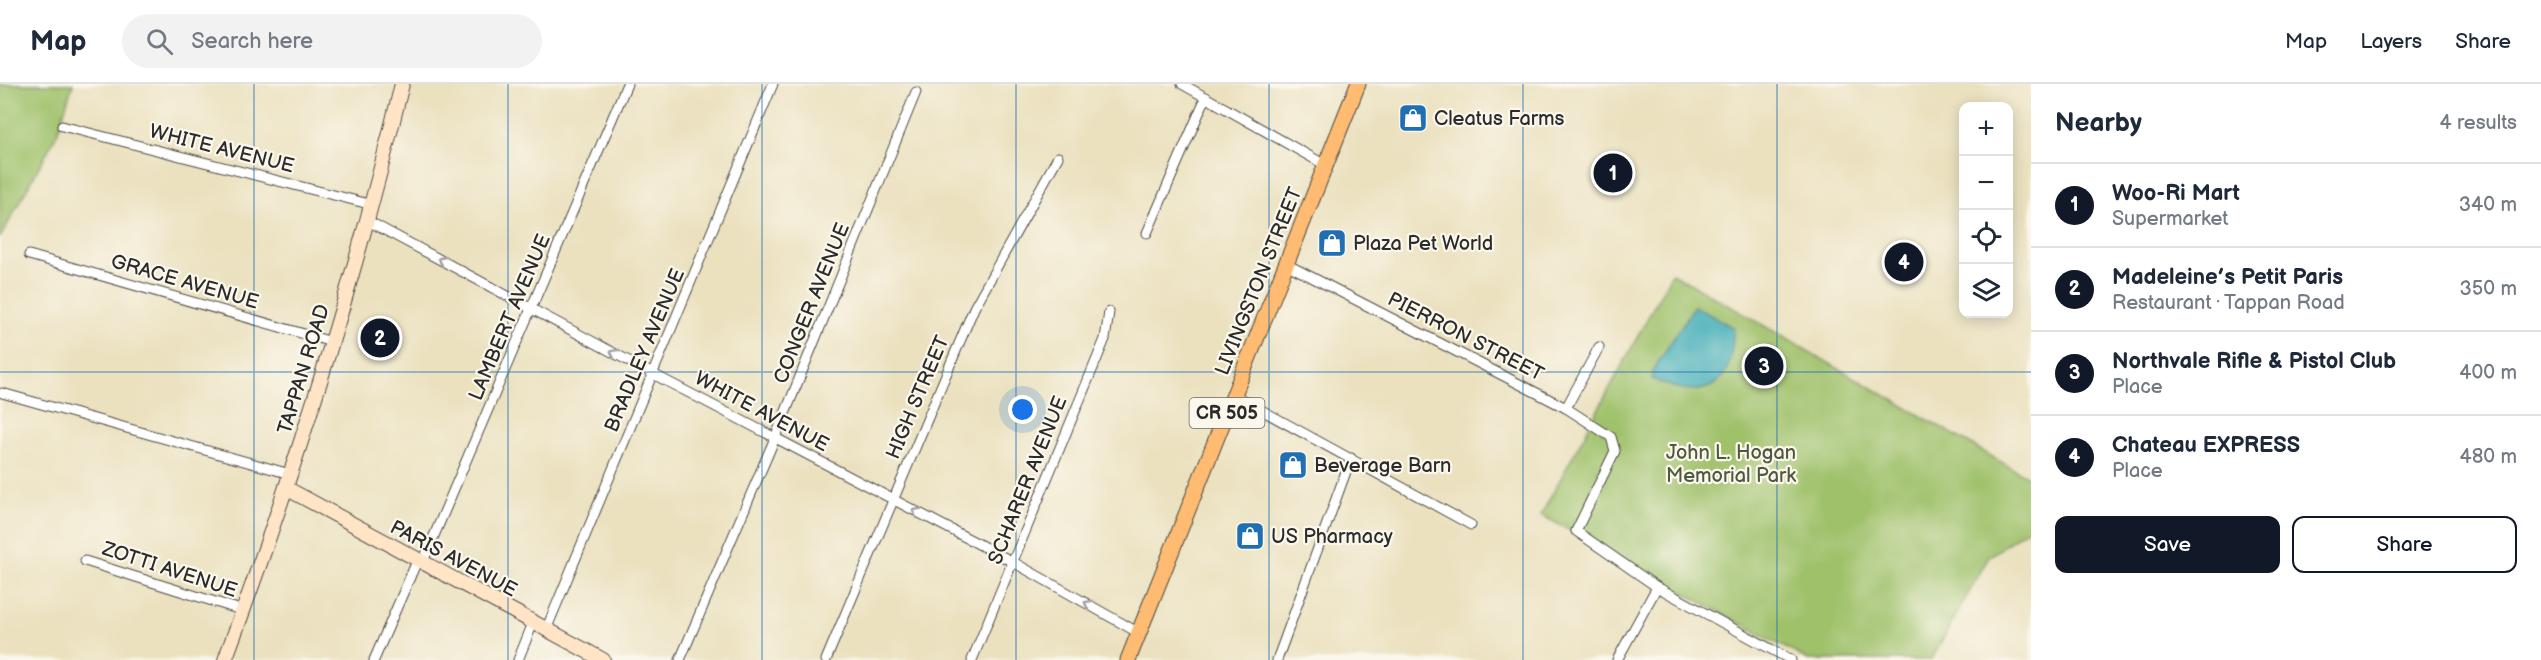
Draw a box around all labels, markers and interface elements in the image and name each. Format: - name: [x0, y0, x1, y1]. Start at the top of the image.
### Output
- search box: [122, 14, 542, 68]
- text: Map: [30, 25, 86, 58]
- icon: search: [143, 25, 176, 58]
- text: Search here: [191, 28, 313, 55]
- text: Map: [2285, 29, 2327, 54]
- text: Layers: [2360, 29, 2422, 54]
- text: Share: [2455, 29, 2511, 54]
- shop icon: Cleatus Farms: [1397, 102, 1429, 134]
- map controls: [1959, 102, 2013, 318]
- button: +: [1959, 102, 2013, 156]
- place label: Cleatus Farms: [1434, 107, 1565, 131]
- text: Nearby: [2055, 108, 2142, 139]
- text: 4 results: [2439, 111, 2517, 135]
- street label: WHITE AVENUE: [147, 119, 297, 179]
- pin: 1: [1594, 150, 1632, 196]
- button: −: [1959, 156, 2013, 210]
- text: Woo-Ri Mart: [2112, 180, 2240, 207]
- street label: LIVINGSTON STREET: [1210, 184, 1308, 379]
- text: 1: [2070, 193, 2079, 217]
- text: 340 m: [2459, 193, 2517, 217]
- text: Supermarket: [2112, 207, 2228, 231]
- button: locate: [1959, 210, 2013, 264]
- street label: CONGER AVENUE: [769, 219, 855, 387]
- shop icon: Plaza Pet World: [1316, 227, 1348, 259]
- street label: LAMBERT AVENUE: [464, 231, 556, 404]
- place label: Plaza Pet World: [1353, 232, 1493, 256]
- pin: 4: [1884, 240, 1924, 285]
- street label: GRACE AVENUE: [108, 249, 261, 315]
- one-way arrow: [438, 256, 449, 267]
- button: layers: [1959, 264, 2013, 318]
- text: Madeleine’s Petit Paris: [2112, 264, 2343, 291]
- street label: BRADLEY AVENUE: [600, 265, 690, 436]
- text: 2: [2069, 277, 2080, 301]
- text: 350 m: [2460, 277, 2517, 301]
- street label: PIERRON STREET: [1383, 287, 1548, 387]
- text: Restaurant · Tappan Road: [2112, 291, 2345, 315]
- street label: TAPPAN ROAD: [273, 302, 335, 437]
- pin: 2: [360, 316, 400, 360]
- street label: HIGH STREET: [881, 332, 955, 463]
- pin: 3: [1744, 344, 1784, 388]
- text: Northvale Rifle & Pistol Club: [2112, 348, 2396, 375]
- one-way arrow: [610, 349, 620, 360]
- text: 3: [2069, 361, 2080, 385]
- text: 400 m: [2459, 361, 2517, 385]
- street label: WHITE AVENUE: [690, 366, 833, 457]
- text: Place: [2112, 375, 2163, 399]
- street label: SCHARER AVENUE: [983, 393, 1073, 568]
- your location: [1008, 395, 1037, 424]
- road number: CR 505: [1190, 398, 1264, 428]
- text: Chateau EXPRESS: [2112, 432, 2300, 459]
- park label: John L. Hogan Memorial Park: [1666, 441, 1796, 488]
- text: 4: [2069, 445, 2080, 469]
- text: 480 m: [2459, 445, 2517, 469]
- shop icon: Beverage Barn: [1277, 449, 1309, 481]
- place label: Beverage Barn: [1314, 454, 1451, 478]
- text: Place: [2112, 459, 2163, 483]
- one-way arrow: [912, 508, 923, 519]
- street label: PARIS AVENUE: [386, 515, 521, 602]
- button: Save: [2055, 516, 2280, 573]
- button: Share: [2292, 516, 2517, 573]
- shop icon: US Pharmacy: [1234, 520, 1266, 552]
- place label: US Pharmacy: [1271, 525, 1393, 549]
- street label: ZOTTI AVENUE: [98, 537, 240, 603]
- one-way arrow: [1084, 600, 1094, 611]

